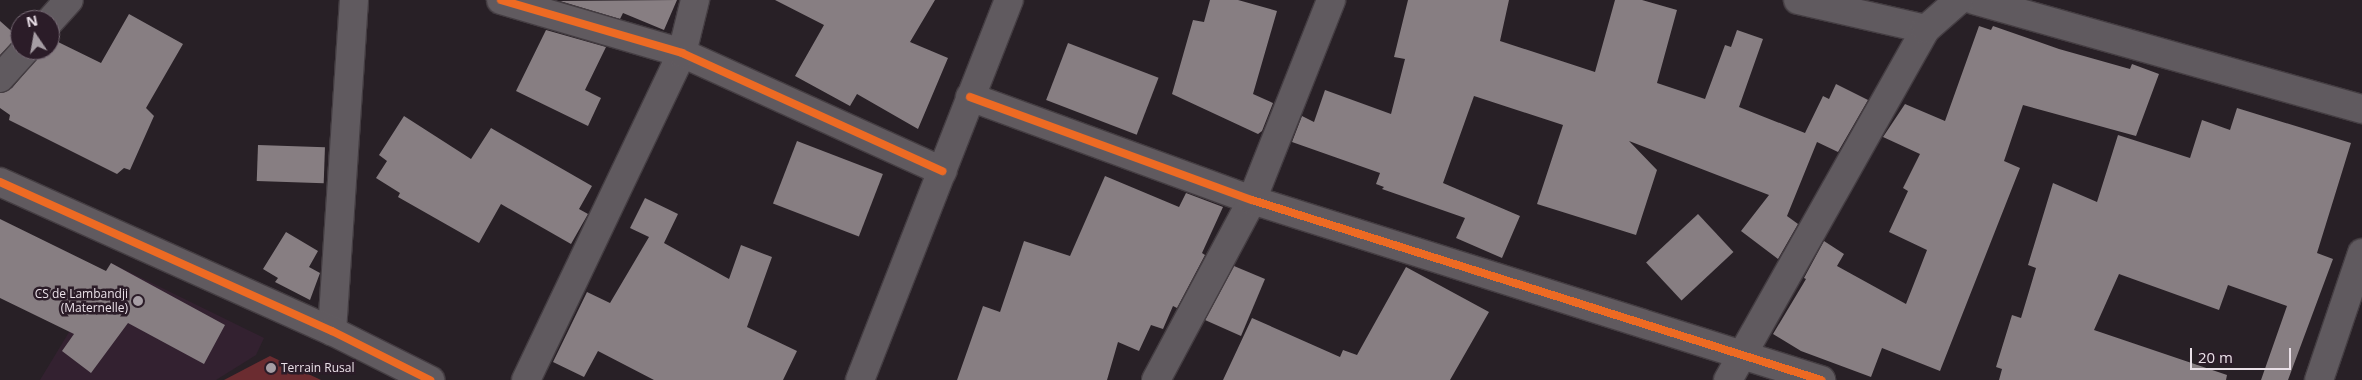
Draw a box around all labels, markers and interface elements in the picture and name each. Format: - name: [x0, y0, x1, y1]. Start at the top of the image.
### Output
- north arrow: [10, 10, 60, 60]
- text: N: [24, 10, 40, 31]
- place label: CS de Lambandji (Maternelle): [35, 287, 128, 315]
- marker: CS de Lambandji (Maternelle): [132, 295, 144, 307]
- scale bar: [2192, 338, 2293, 370]
- text: 20 m: [2198, 347, 2233, 367]
- place label: Terrain Rusal: [281, 361, 355, 375]
- marker: Terrain Rusal: [265, 362, 277, 374]

